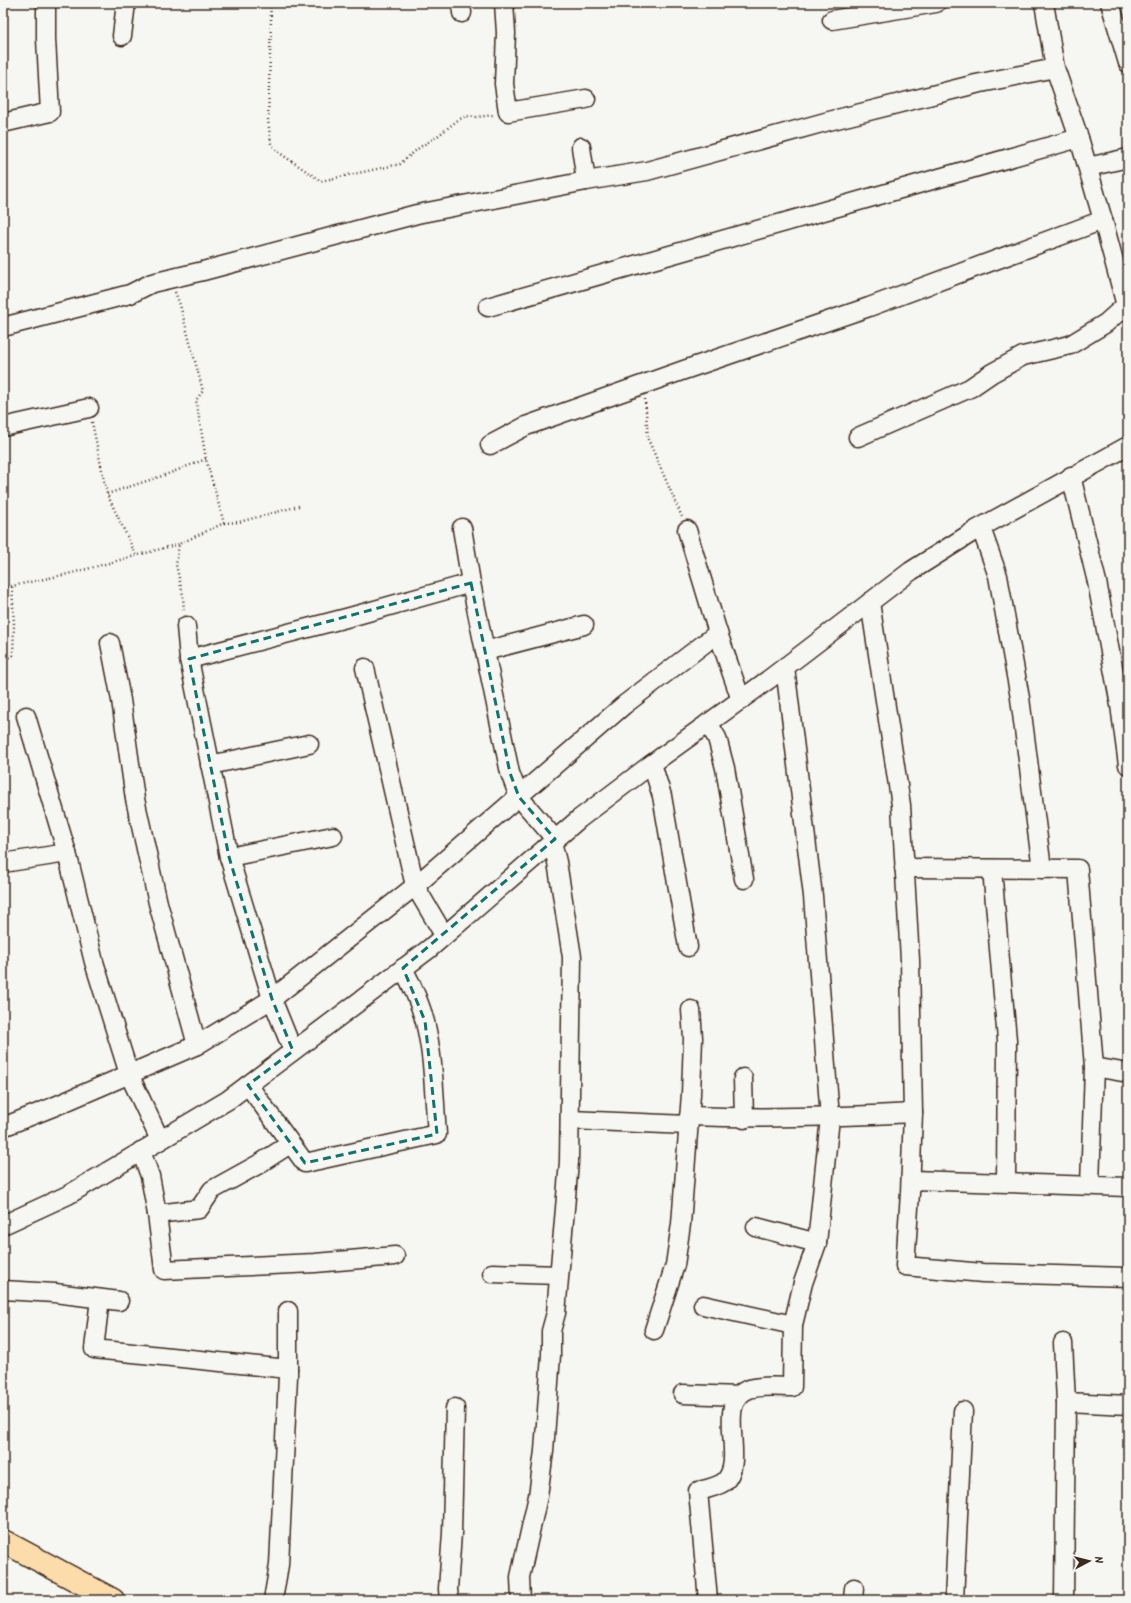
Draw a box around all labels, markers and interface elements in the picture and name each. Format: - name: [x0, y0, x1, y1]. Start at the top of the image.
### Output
- north arrow: [1069, 1541, 1109, 1581]
- text: N: [1089, 1555, 1107, 1564]

